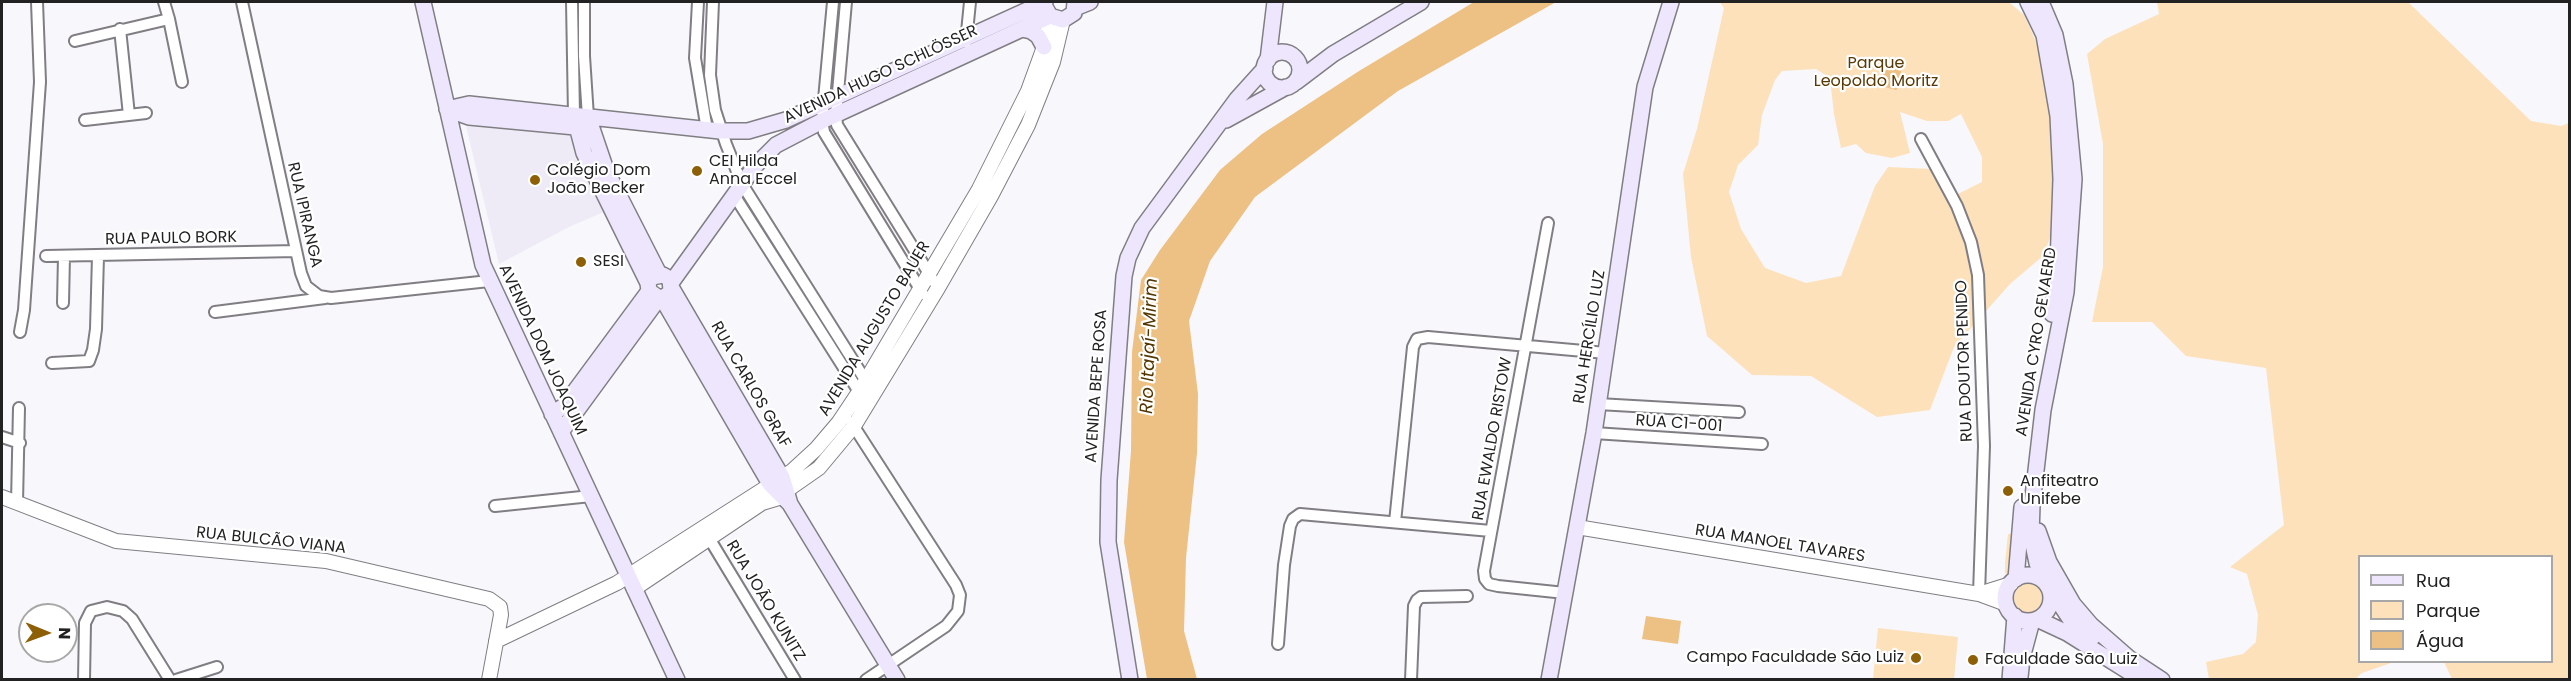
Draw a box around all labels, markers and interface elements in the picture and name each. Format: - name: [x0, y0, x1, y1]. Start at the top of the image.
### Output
- street label: AVENIDA HUGO SCHLÖSSER: [781, 22, 981, 128]
- park label: Parque Leopoldo Moritz: [1814, 54, 1938, 92]
- place label: CEI Hilda Anna Eccel: [709, 152, 797, 190]
- street label: RUA IPIRANGA: [283, 160, 325, 270]
- place label: Colégio Dom João Becker: [547, 161, 651, 199]
- marker: CEI Hilda Anna Eccel: [690, 164, 704, 178]
- marker: Colégio Dom João Becker: [528, 173, 542, 187]
- street label: RUA PAULO BORK: [105, 228, 237, 250]
- street label: AVENIDA AUGUSTO BAUER: [815, 238, 935, 420]
- street label: AVENIDA CYRO GEVAERD: [2013, 246, 2061, 438]
- place label: SESI: [593, 252, 624, 272]
- marker: SESI: [574, 255, 588, 269]
- street label: AVENIDA DOM JOAQUIM: [494, 262, 590, 438]
- street label: RUA HERCÍLIO LUZ: [1570, 269, 1610, 405]
- water label: Rio Itajaí-Mirim: [1137, 278, 1163, 414]
- street label: RUA DOUTOR PENIDO: [1953, 280, 1977, 442]
- street label: AVENIDA BEPE ROSA: [1082, 309, 1112, 463]
- street label: RUA CARLOS GRAF: [706, 318, 794, 452]
- street label: RUA EWALDO RISTOW: [1469, 356, 1517, 522]
- street label: RUA C1-001: [1635, 411, 1723, 437]
- place label: Anfiteatro Unifebe: [2020, 472, 2099, 510]
- marker: Anfiteatro Unifebe: [2001, 484, 2015, 498]
- street label: RUA MANOEL TAVARES: [1694, 521, 1866, 567]
- street label: RUA BULCÃO VIANA: [195, 524, 347, 558]
- street label: RUA JOÃO KUNITZ: [721, 537, 809, 665]
- legend: [2358, 555, 2553, 663]
- text: Rua: [2416, 568, 2451, 593]
- text: Parque: [2416, 598, 2480, 623]
- north arrow: [18, 603, 78, 663]
- text: N: [53, 627, 76, 640]
- text: Água: [2416, 628, 2464, 653]
- place label: Campo Faculdade São Luiz: [1687, 648, 1904, 668]
- place label: Faculdade São Luiz: [1985, 650, 2137, 670]
- marker: Campo Faculdade São Luiz: [1909, 651, 1923, 665]
- marker: Faculdade São Luiz: [1966, 653, 1980, 667]

